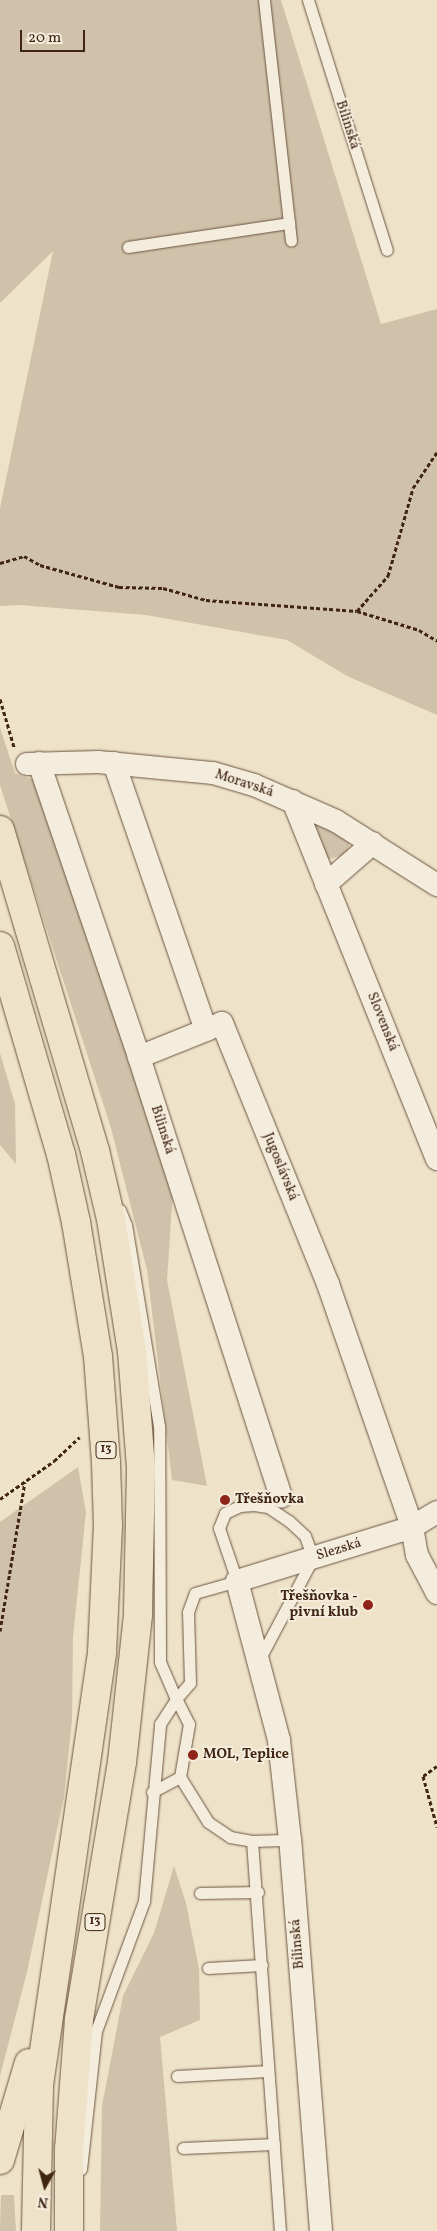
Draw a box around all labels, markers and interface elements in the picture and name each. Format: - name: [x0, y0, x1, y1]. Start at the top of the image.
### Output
- scale bar: [22, 20, 88, 52]
- text: 20 m: [28, 28, 61, 49]
- street label: Bílinská: [331, 98, 363, 152]
- street label: Moravská: [213, 767, 275, 801]
- street label: Slovenská: [363, 990, 401, 1054]
- street label: Bílinská: [146, 1103, 178, 1157]
- street label: Jugoslávská: [259, 1131, 301, 1203]
- road number: 13: [95, 1440, 117, 1460]
- place label: Třešňovka: [235, 1492, 304, 1508]
- marker: Třešňovka: [219, 1494, 231, 1506]
- street label: Slezská: [314, 1535, 364, 1565]
- place label: Třešňovka - pivní klub: [280, 1589, 358, 1621]
- marker: Třešňovka - pivní klub: [362, 1599, 374, 1611]
- place label: MOL, Teplice: [203, 1747, 289, 1763]
- marker: MOL, Teplice: [187, 1749, 199, 1761]
- road number: 13: [84, 1912, 106, 1931]
- street label: Bílinská: [287, 1918, 309, 1970]
- north arrow: [20, 2161, 70, 2211]
- text: N: [37, 2191, 49, 2211]

